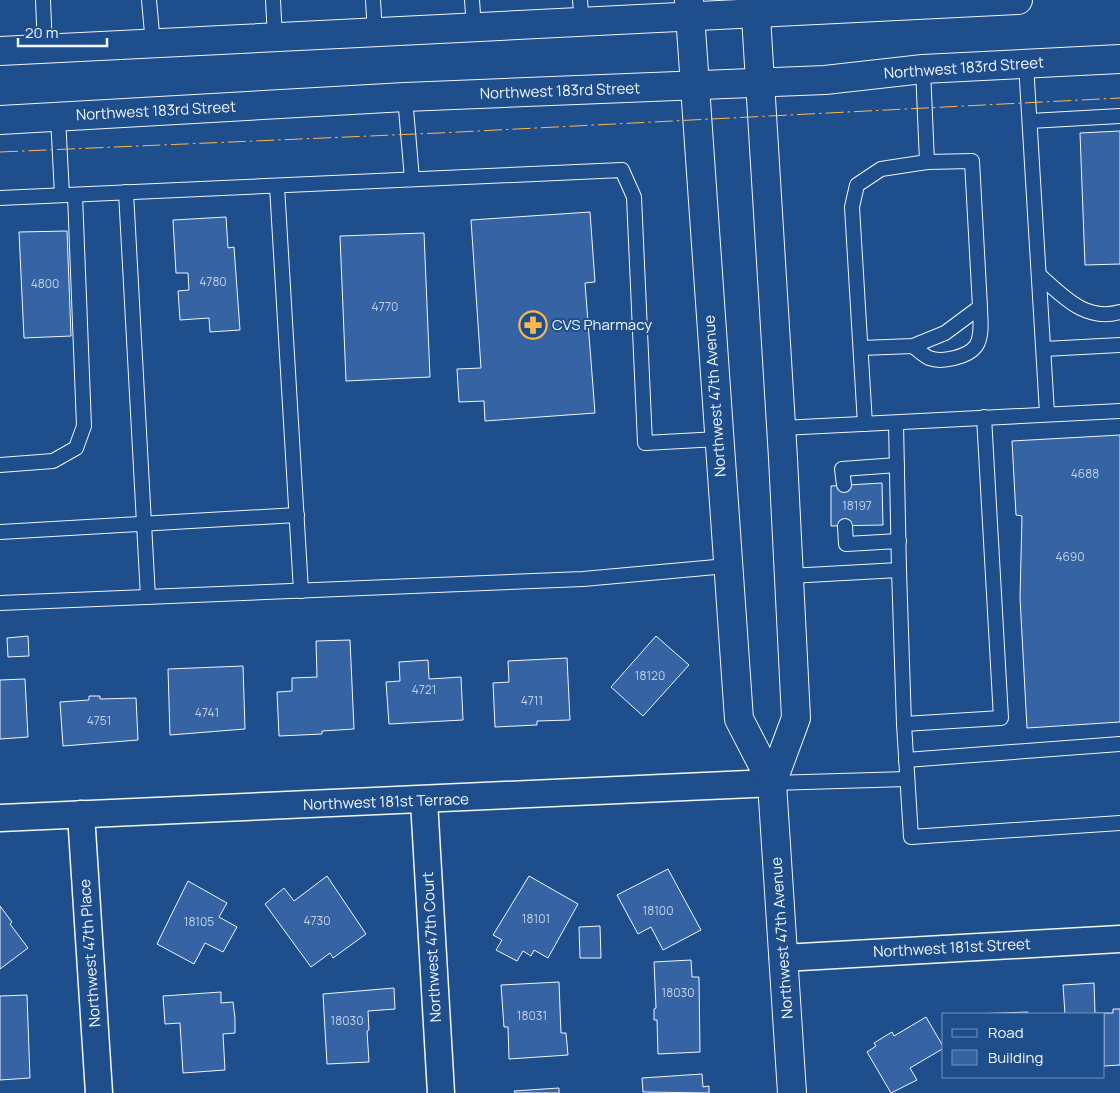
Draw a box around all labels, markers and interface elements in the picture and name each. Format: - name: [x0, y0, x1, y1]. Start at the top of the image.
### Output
- scale bar: [18, 15, 106, 47]
- text: 20 m: [25, 22, 58, 43]
- street label: Northwest 183rd Street: [883, 51, 1045, 84]
- street label: Northwest 183rd Street: [479, 77, 640, 104]
- street label: Northwest 183rd Street: [75, 96, 237, 125]
- house number: 4780: [199, 273, 227, 290]
- house number: 4800: [31, 275, 59, 292]
- house number: 4770: [372, 298, 398, 315]
- pharmacy icon: CVS Pharmacy: [518, 310, 548, 340]
- place label: CVS Pharmacy: [552, 314, 652, 335]
- street label: Northwest 47th Avenue: [698, 314, 731, 478]
- house number: 4688: [1071, 465, 1099, 482]
- house number: 18197: [842, 497, 872, 514]
- house number: 4690: [1055, 548, 1085, 565]
- house number: 18120: [635, 667, 665, 684]
- house number: 4721: [412, 681, 436, 698]
- house number: 4711: [521, 692, 543, 709]
- house number: 4741: [195, 704, 219, 721]
- house number: 4751: [87, 712, 111, 729]
- street label: Northwest 181st Terrace: [303, 788, 469, 815]
- street label: Northwest 47th Avenue: [765, 856, 798, 1020]
- street label: Northwest 47th Court: [417, 871, 446, 1023]
- street label: Northwest 47th Place: [74, 878, 105, 1028]
- house number: 18100: [643, 902, 673, 919]
- house number: 18101: [522, 910, 550, 927]
- house number: 4730: [303, 912, 331, 929]
- house number: 18105: [184, 913, 214, 930]
- street label: Northwest 181st Street: [873, 933, 1031, 962]
- house number: 18030: [662, 984, 694, 1001]
- house number: 18031: [517, 1007, 547, 1024]
- house number: 18030: [331, 1012, 363, 1029]
- legend: [942, 1013, 1105, 1078]
- text: Road: [988, 1022, 1024, 1043]
- text: Building: [988, 1047, 1043, 1068]

